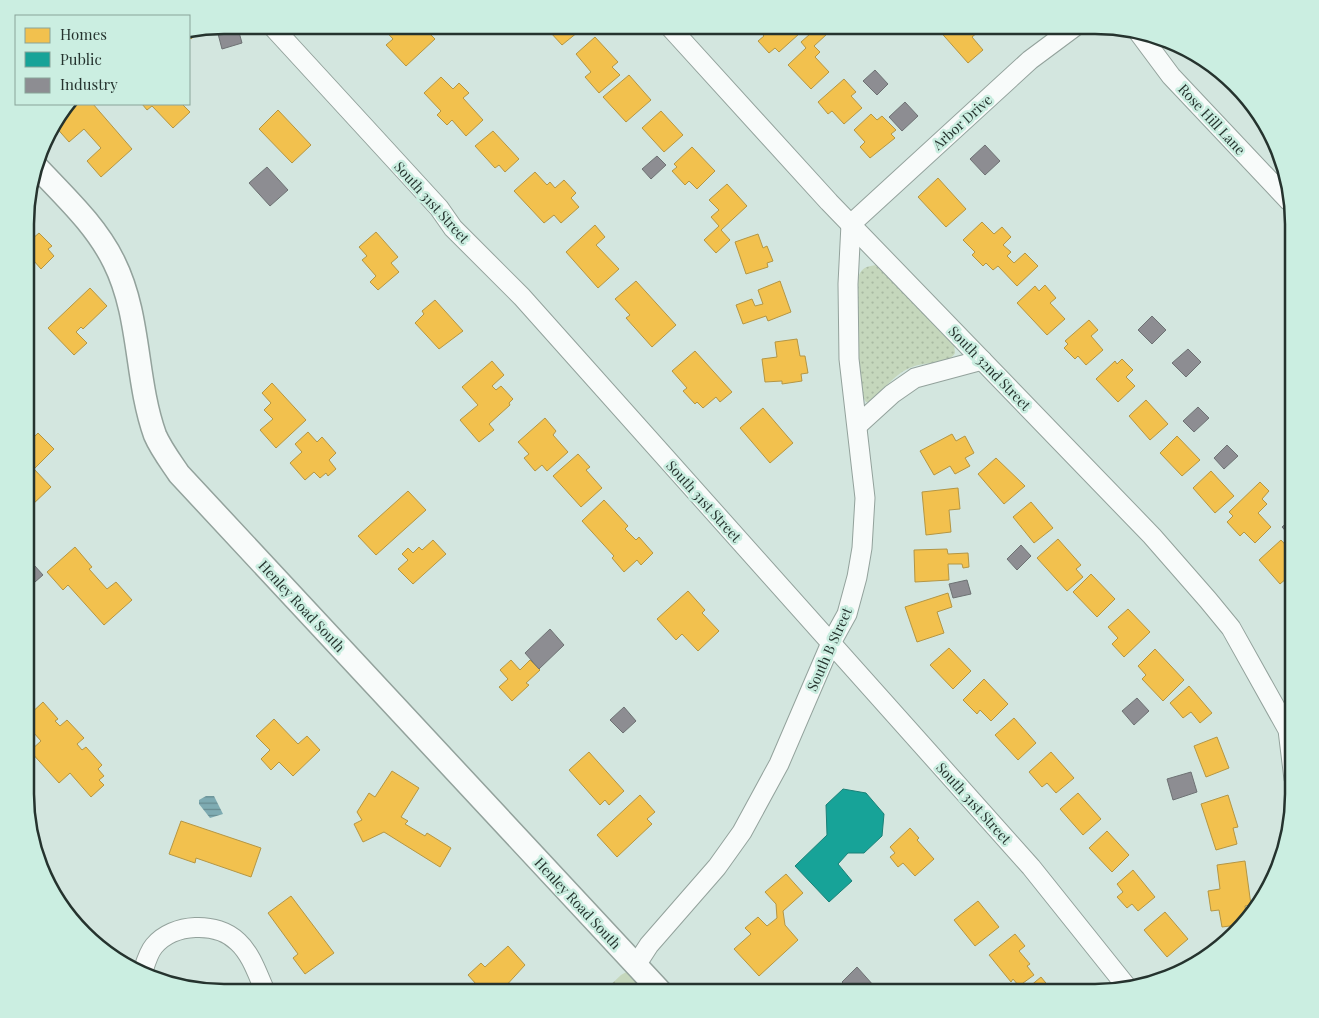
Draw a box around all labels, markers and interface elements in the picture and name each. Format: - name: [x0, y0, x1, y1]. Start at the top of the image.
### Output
- legend: [15, 15, 190, 105]
- text: Homes: [60, 24, 107, 44]
- text: Public: [60, 49, 102, 69]
- text: Industry: [60, 74, 118, 94]
- street label: Rose Hill Lane: [1174, 79, 1250, 159]
- street label: Arbor Drive: [927, 90, 996, 154]
- street label: South 31st Street: [390, 157, 474, 248]
- street label: South 32nd Street: [945, 322, 1036, 415]
- street label: South 31st Street: [662, 456, 746, 547]
- street label: Henley Road South: [255, 556, 350, 656]
- street label: South B Street: [802, 603, 856, 694]
- street label: South 31st Street: [932, 758, 1016, 849]
- street label: Henley Road South: [531, 853, 626, 953]

